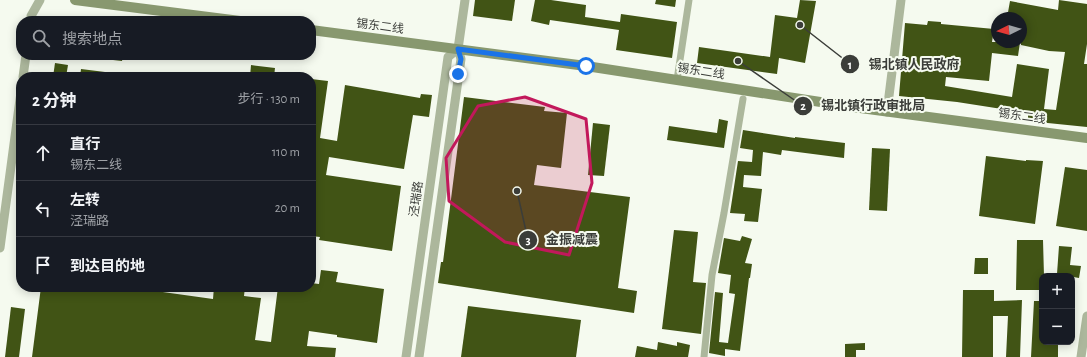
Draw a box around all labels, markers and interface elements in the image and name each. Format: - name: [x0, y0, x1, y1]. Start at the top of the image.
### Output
- north arrow: [991, 12, 1027, 48]
- search box: [16, 16, 316, 60]
- street label: 锡东二线: [355, 16, 405, 35]
- icon: search: [30, 27, 52, 49]
- text: 搜索地点: [62, 32, 122, 47]
- callout: 锡北镇人民政府: [840, 52, 967, 77]
- route start: [577, 57, 595, 75]
- text: 锡北镇人民政府: [868, 57, 960, 72]
- text: 1: [848, 59, 852, 71]
- street label: 锡东二线: [676, 60, 726, 81]
- route end: [449, 65, 467, 83]
- text: 2 分钟: [32, 92, 77, 109]
- text: 步行 · 130 m: [237, 93, 300, 106]
- callout: 锡北镇行政审批局: [793, 93, 933, 118]
- text: 锡北镇行政审批局: [821, 98, 925, 113]
- text: 2: [800, 100, 806, 112]
- street label: 锡东二线: [997, 106, 1047, 125]
- text: 直行: [70, 137, 100, 152]
- icon: ahead: [32, 142, 54, 164]
- text: 110 m: [272, 146, 300, 159]
- text: 锡东二线: [70, 159, 122, 172]
- street label: 泾瑞路: [407, 180, 424, 218]
- text: 左转: [70, 193, 100, 208]
- icon: left: [32, 198, 54, 220]
- text: 20 m: [275, 202, 300, 215]
- text: 泾瑞路: [70, 215, 109, 228]
- callout: 金振减震: [518, 227, 606, 252]
- text: 金振减震: [546, 232, 598, 247]
- text: 3: [525, 234, 531, 246]
- icon: arrive: [32, 254, 54, 276]
- text: 到达目的地: [70, 259, 145, 274]
- map controls: [1039, 273, 1075, 345]
- button: +: [1039, 273, 1075, 309]
- button: −: [1039, 309, 1075, 345]

